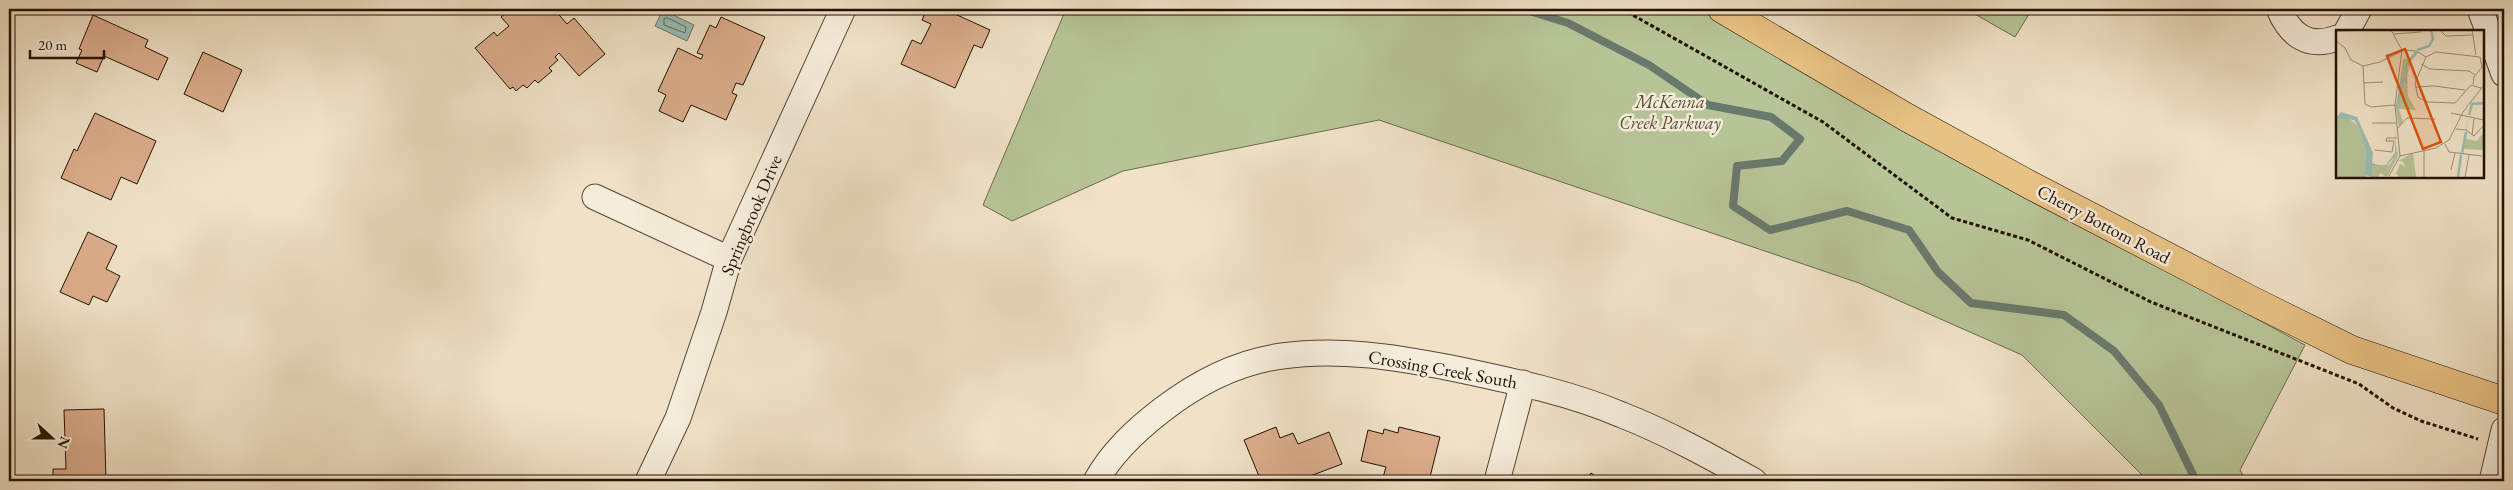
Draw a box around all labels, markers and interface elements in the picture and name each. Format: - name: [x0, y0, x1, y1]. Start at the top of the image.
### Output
- scale bar: [30, 28, 104, 60]
- inset map: [2336, 30, 2483, 178]
- text: 20 m: [38, 35, 67, 54]
- park label: McKenna Creek Parkway: [1619, 90, 1722, 135]
- street label: Springbrook Drive: [715, 151, 787, 279]
- street label: Cherry Bottom Road: [2033, 179, 2175, 269]
- street label: Crossing Creek South: [1367, 345, 1519, 393]
- north arrow: [28, 412, 78, 462]
- text: N: [53, 434, 75, 452]

